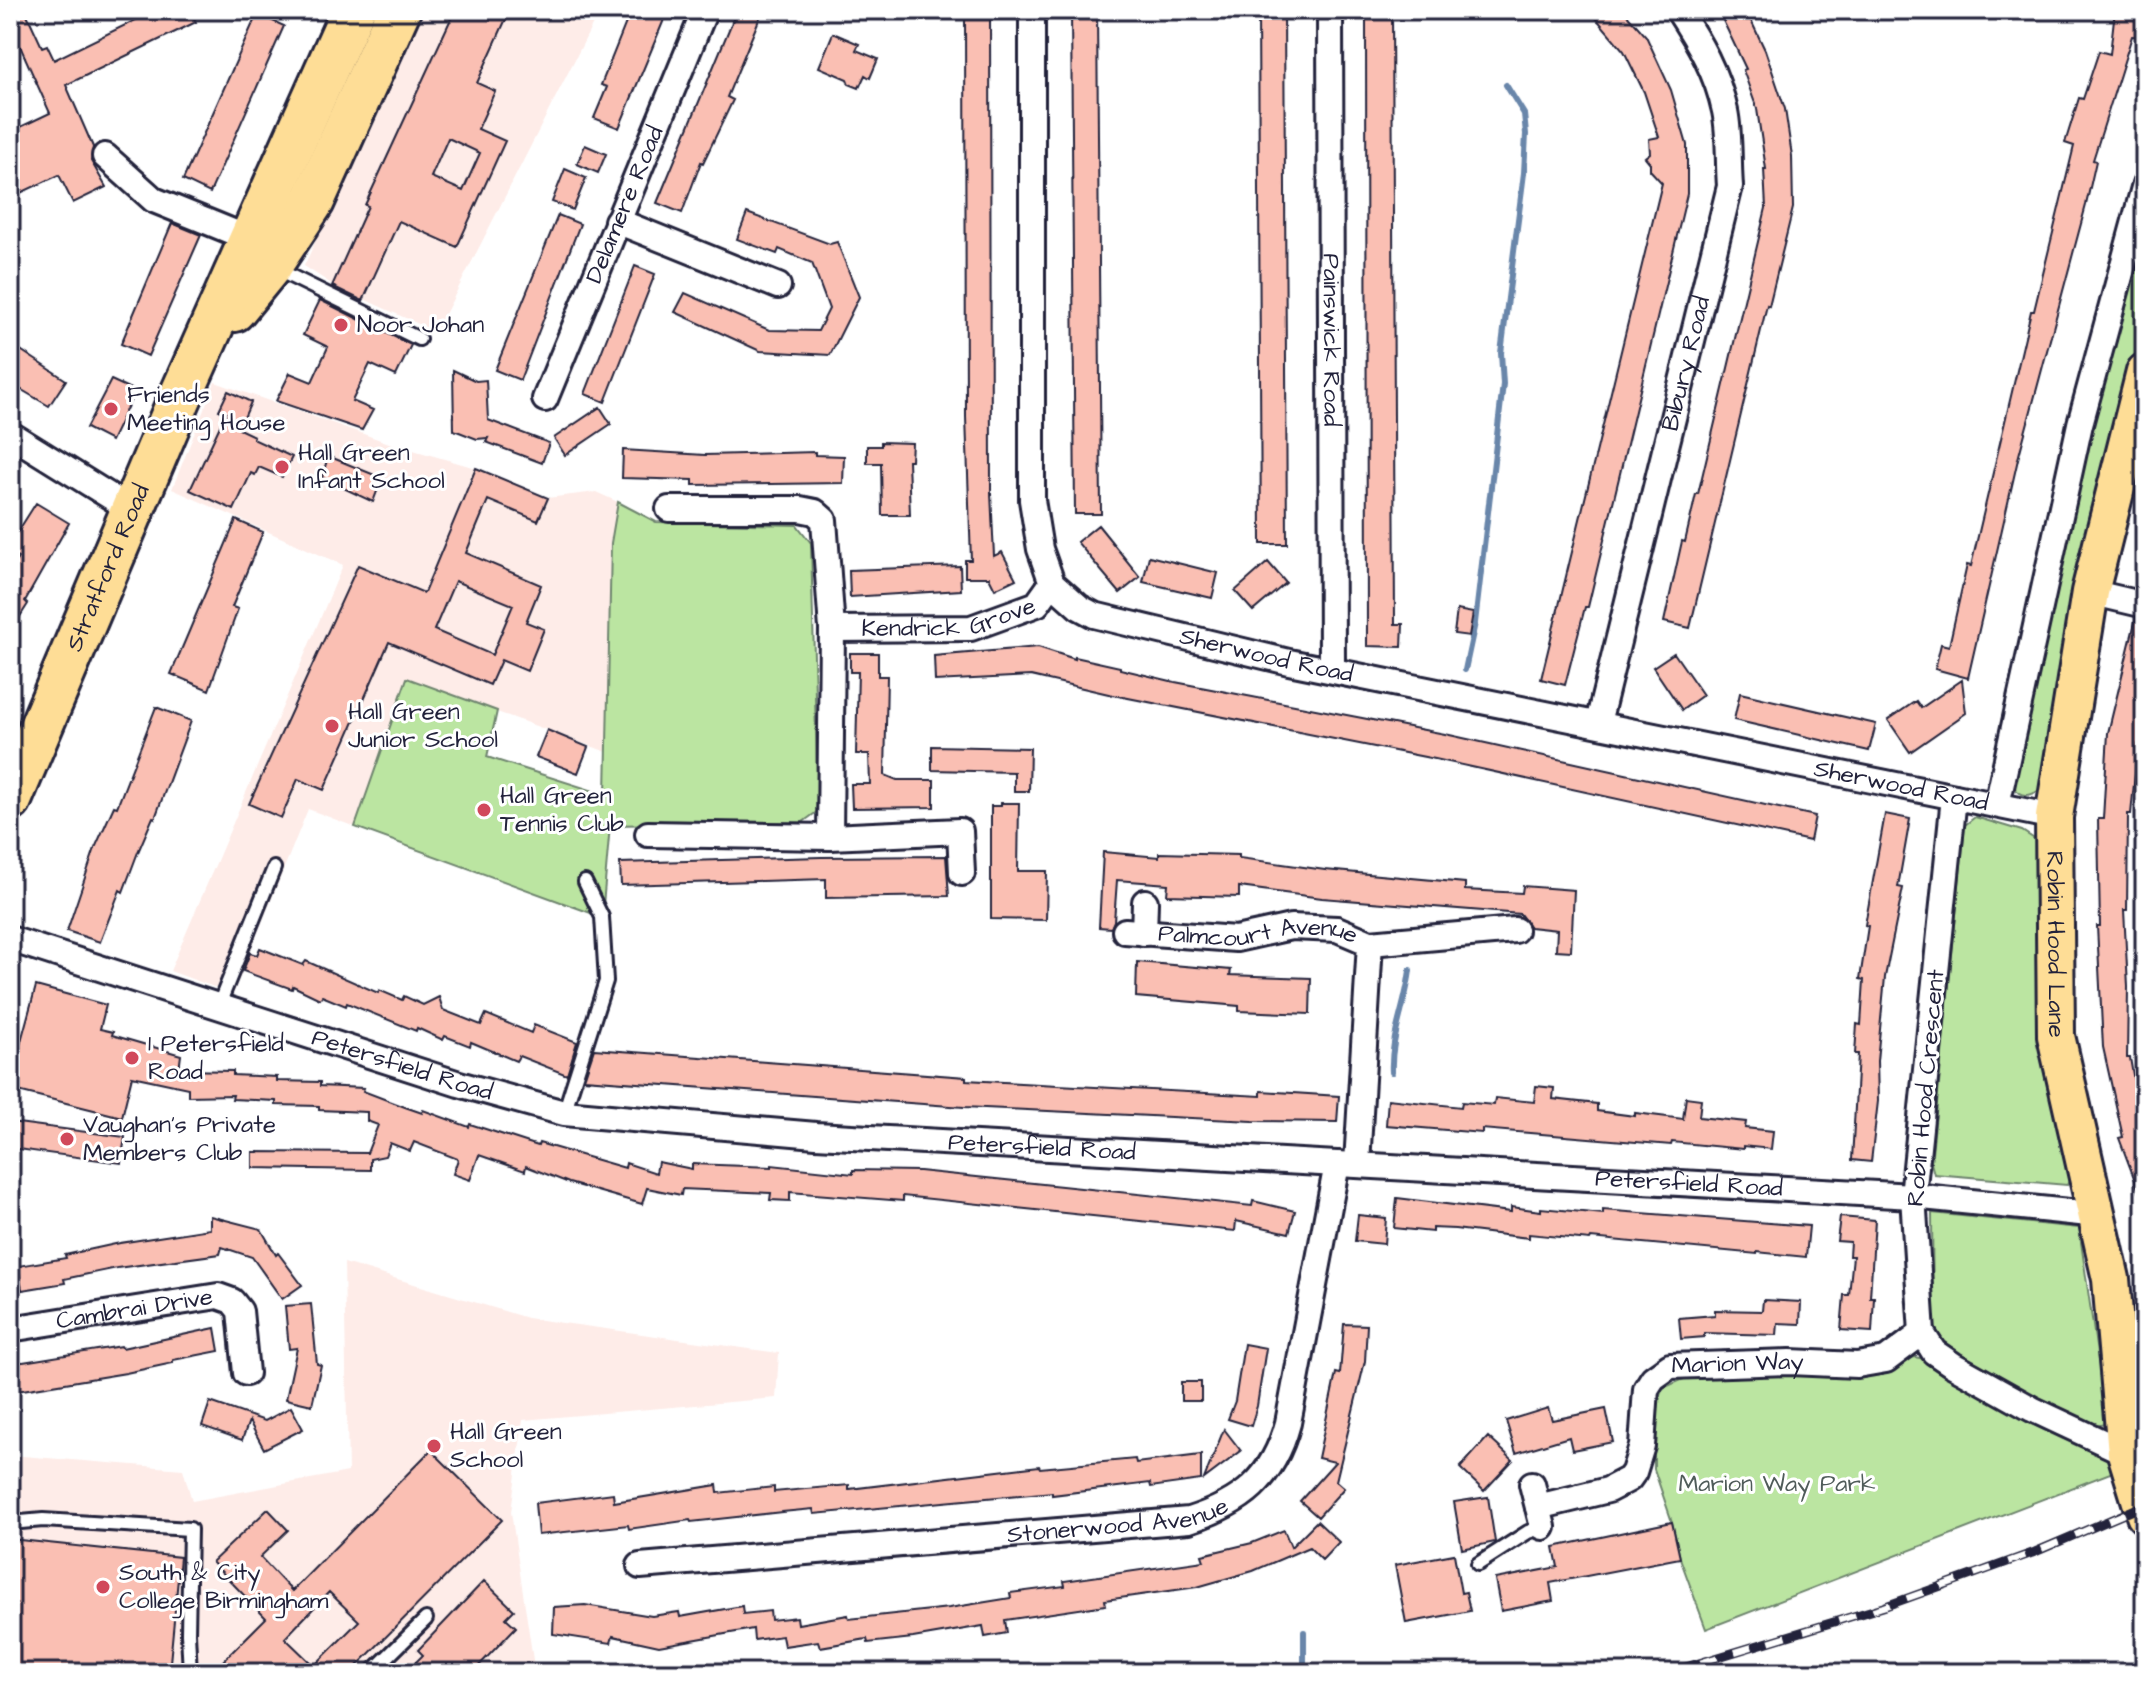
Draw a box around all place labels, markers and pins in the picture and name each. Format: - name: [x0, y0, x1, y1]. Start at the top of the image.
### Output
- place label: Noor Johan: [357, 308, 484, 342]
- marker: Noor Johan: [332, 316, 350, 334]
- place label: Friends Meeting House: [127, 378, 285, 441]
- marker: Friends Meeting House: [102, 400, 120, 418]
- place label: Hall Green Infant School: [298, 436, 445, 498]
- marker: Hall Green Infant School: [273, 458, 291, 476]
- place label: Hall Green Junior School: [348, 695, 498, 757]
- marker: Hall Green Junior School: [323, 717, 341, 735]
- place label: Hall Green Tennis Club: [500, 779, 624, 841]
- marker: Hall Green Tennis Club: [475, 801, 493, 819]
- place label: 1 Petersfield Road: [148, 1027, 284, 1089]
- marker: 1 Petersfield Road: [123, 1049, 141, 1067]
- place label: Vaughan's Private Members Club: [83, 1108, 276, 1170]
- marker: Vaughan's Private Members Club: [58, 1130, 76, 1148]
- place label: Hall Green School: [450, 1415, 562, 1477]
- marker: Hall Green School: [425, 1437, 443, 1455]
- place label: South & City College Birmingham: [119, 1556, 329, 1619]
- marker: South & City College Birmingham: [94, 1578, 112, 1596]

